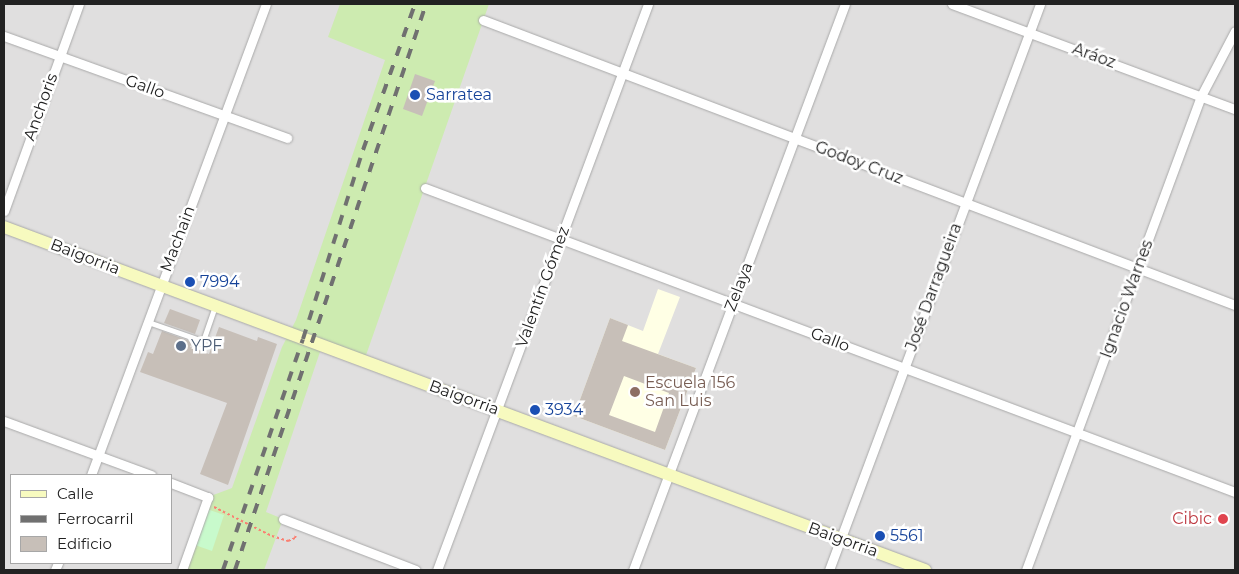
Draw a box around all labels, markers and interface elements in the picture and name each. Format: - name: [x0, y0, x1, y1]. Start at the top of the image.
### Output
- street label: Aráoz: [1070, 39, 1118, 73]
- street label: Anchoris: [20, 71, 62, 143]
- street label: Gallo: [123, 71, 167, 103]
- place label: Sarratea: [426, 85, 492, 105]
- marker: Sarratea: [408, 88, 422, 102]
- street label: Godoy Cruz: [812, 137, 906, 189]
- street label: Machain: [157, 203, 199, 275]
- street label: José Darragueira: [902, 220, 966, 354]
- street label: Valentín Gómez: [512, 224, 574, 350]
- street label: Baigorria: [47, 235, 123, 279]
- street label: Ignacio Warnes: [1097, 237, 1157, 361]
- street label: Zelaya: [721, 260, 757, 314]
- place label: 7994: [200, 272, 239, 292]
- marker: 7994: [184, 276, 196, 288]
- street label: Gallo: [808, 324, 852, 356]
- place label: YPF: [191, 336, 222, 356]
- marker: YPF: [175, 340, 187, 352]
- place label: Escuela 156 San Luis: [645, 373, 735, 411]
- street label: Baigorria: [426, 376, 502, 420]
- marker: Escuela 156 San Luis: [629, 386, 641, 398]
- place label: 3934: [545, 400, 583, 420]
- marker: 3934: [529, 404, 541, 416]
- legend: [10, 474, 172, 564]
- text: Calle: [57, 484, 94, 503]
- text: Ferrocarril: [57, 509, 134, 528]
- place label: Cibic: [1172, 509, 1212, 529]
- marker: Cibic: [1216, 512, 1230, 526]
- street label: Baigorria: [805, 518, 881, 562]
- place label: 5561: [890, 526, 924, 546]
- marker: 5561: [874, 530, 886, 542]
- text: Edificio: [57, 534, 112, 553]

